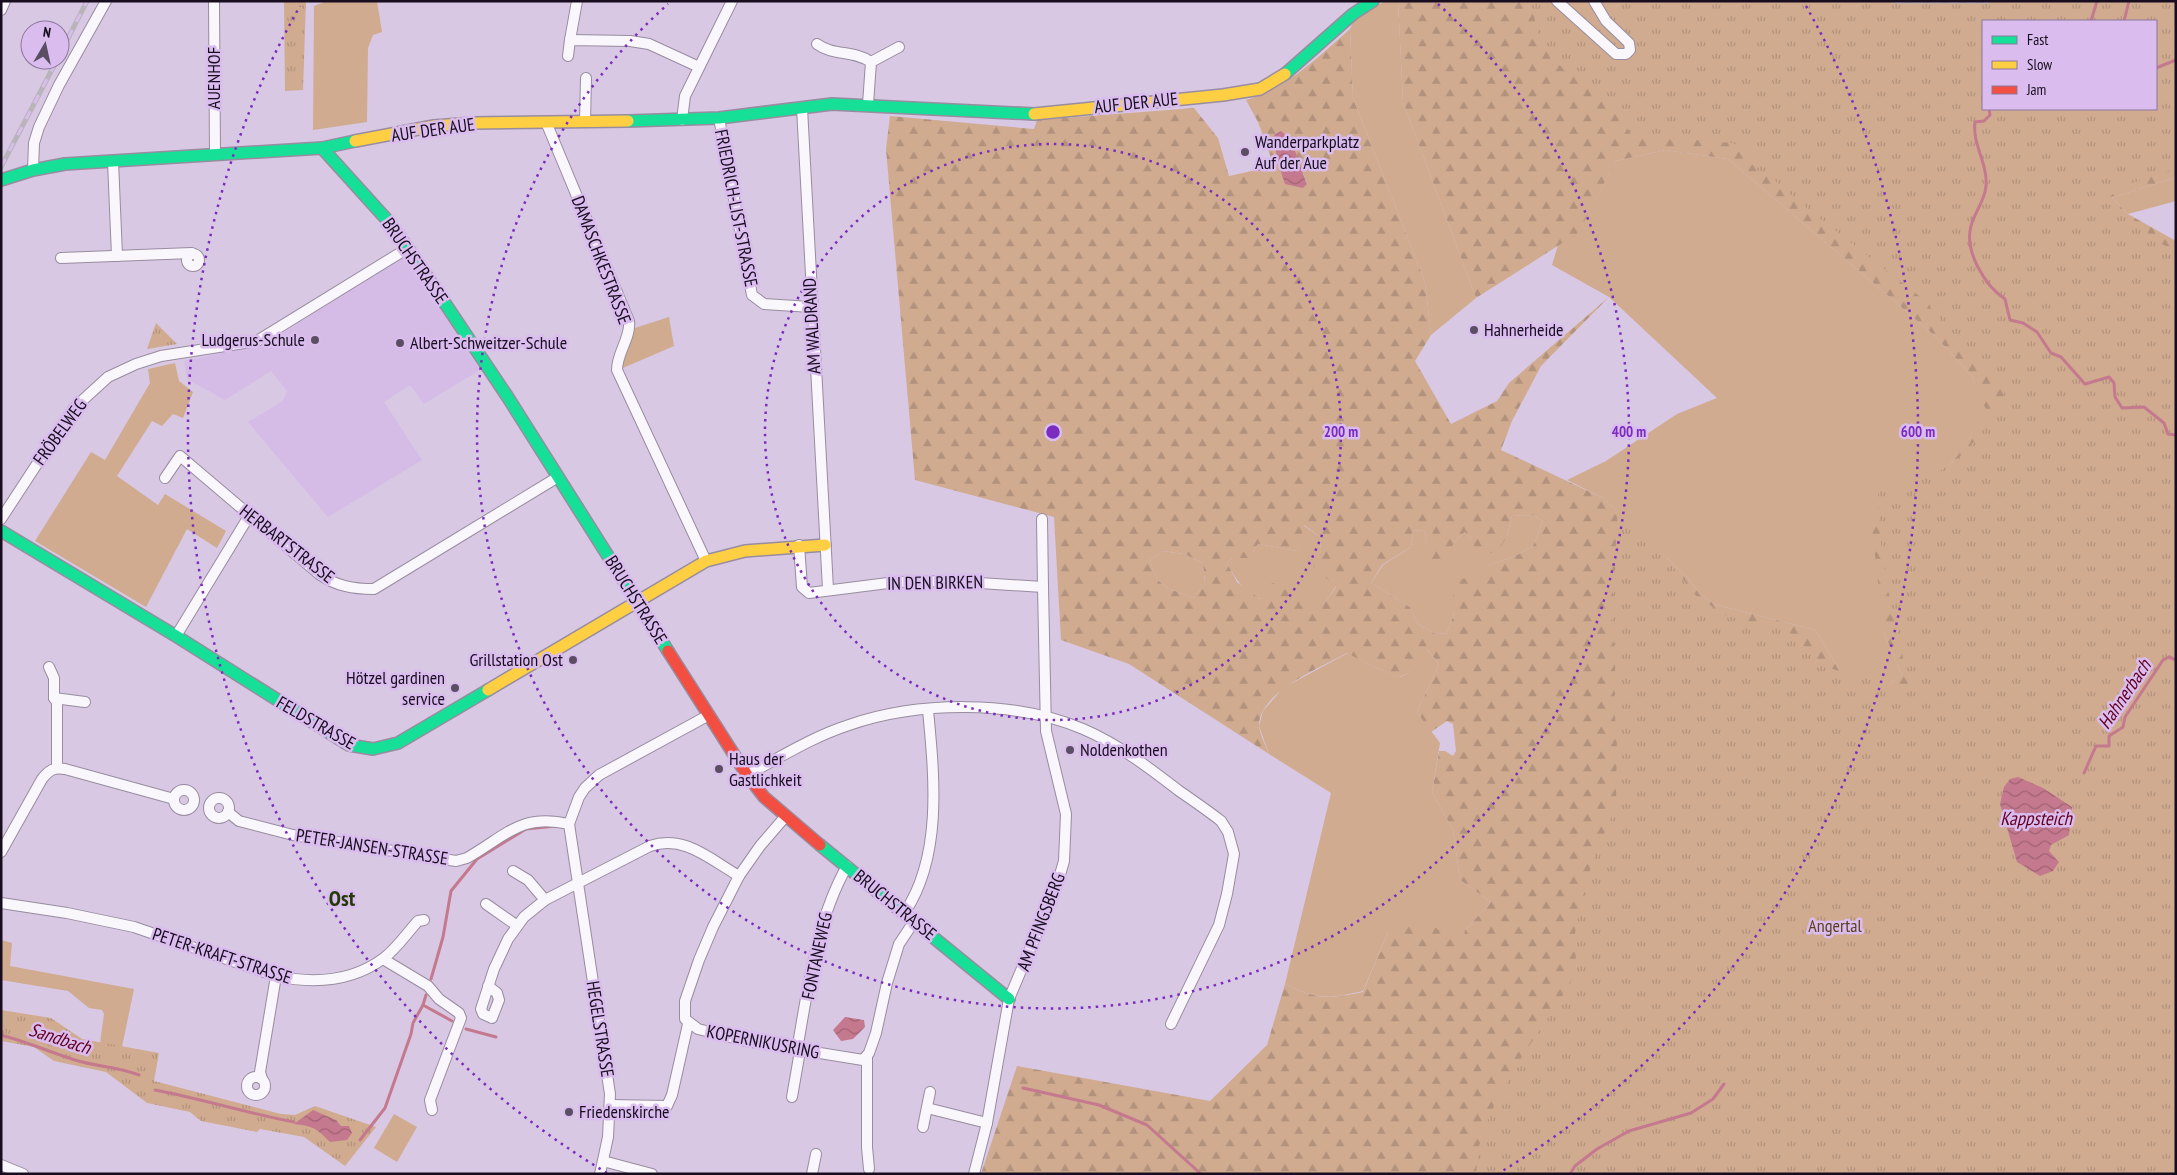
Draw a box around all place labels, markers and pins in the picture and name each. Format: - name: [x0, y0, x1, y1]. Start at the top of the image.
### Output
- place label: Wanderparkplatz Auf der Aue: [1255, 130, 1359, 174]
- marker: Wanderparkplatz Auf der Aue: [1239, 146, 1251, 158]
- place label: Hahnerheide: [1484, 318, 1564, 341]
- marker: Hahnerheide: [1468, 324, 1480, 336]
- place label: Ludgerus-Schule: [201, 328, 305, 351]
- place label: Albert-Schweitzer-Schule: [410, 331, 567, 354]
- marker: Ludgerus-Schule: [309, 334, 321, 346]
- marker: Albert-Schweitzer-Schule: [394, 337, 406, 349]
- centre of rings: [1044, 423, 1062, 441]
- place label: Grillstation Ost: [469, 648, 563, 671]
- marker: Grillstation Ost: [567, 654, 579, 666]
- place label: Hötzel gardinen service: [346, 666, 445, 710]
- marker: Hötzel gardinen service: [449, 682, 461, 694]
- place label: Noldenkothen: [1080, 738, 1168, 761]
- marker: Noldenkothen: [1064, 744, 1076, 756]
- place label: Haus der Gastlichkeit: [729, 747, 802, 791]
- marker: Haus der Gastlichkeit: [713, 763, 725, 775]
- place label: Friedenskirche: [579, 1100, 670, 1123]
- marker: Friedenskirche: [563, 1106, 575, 1118]

